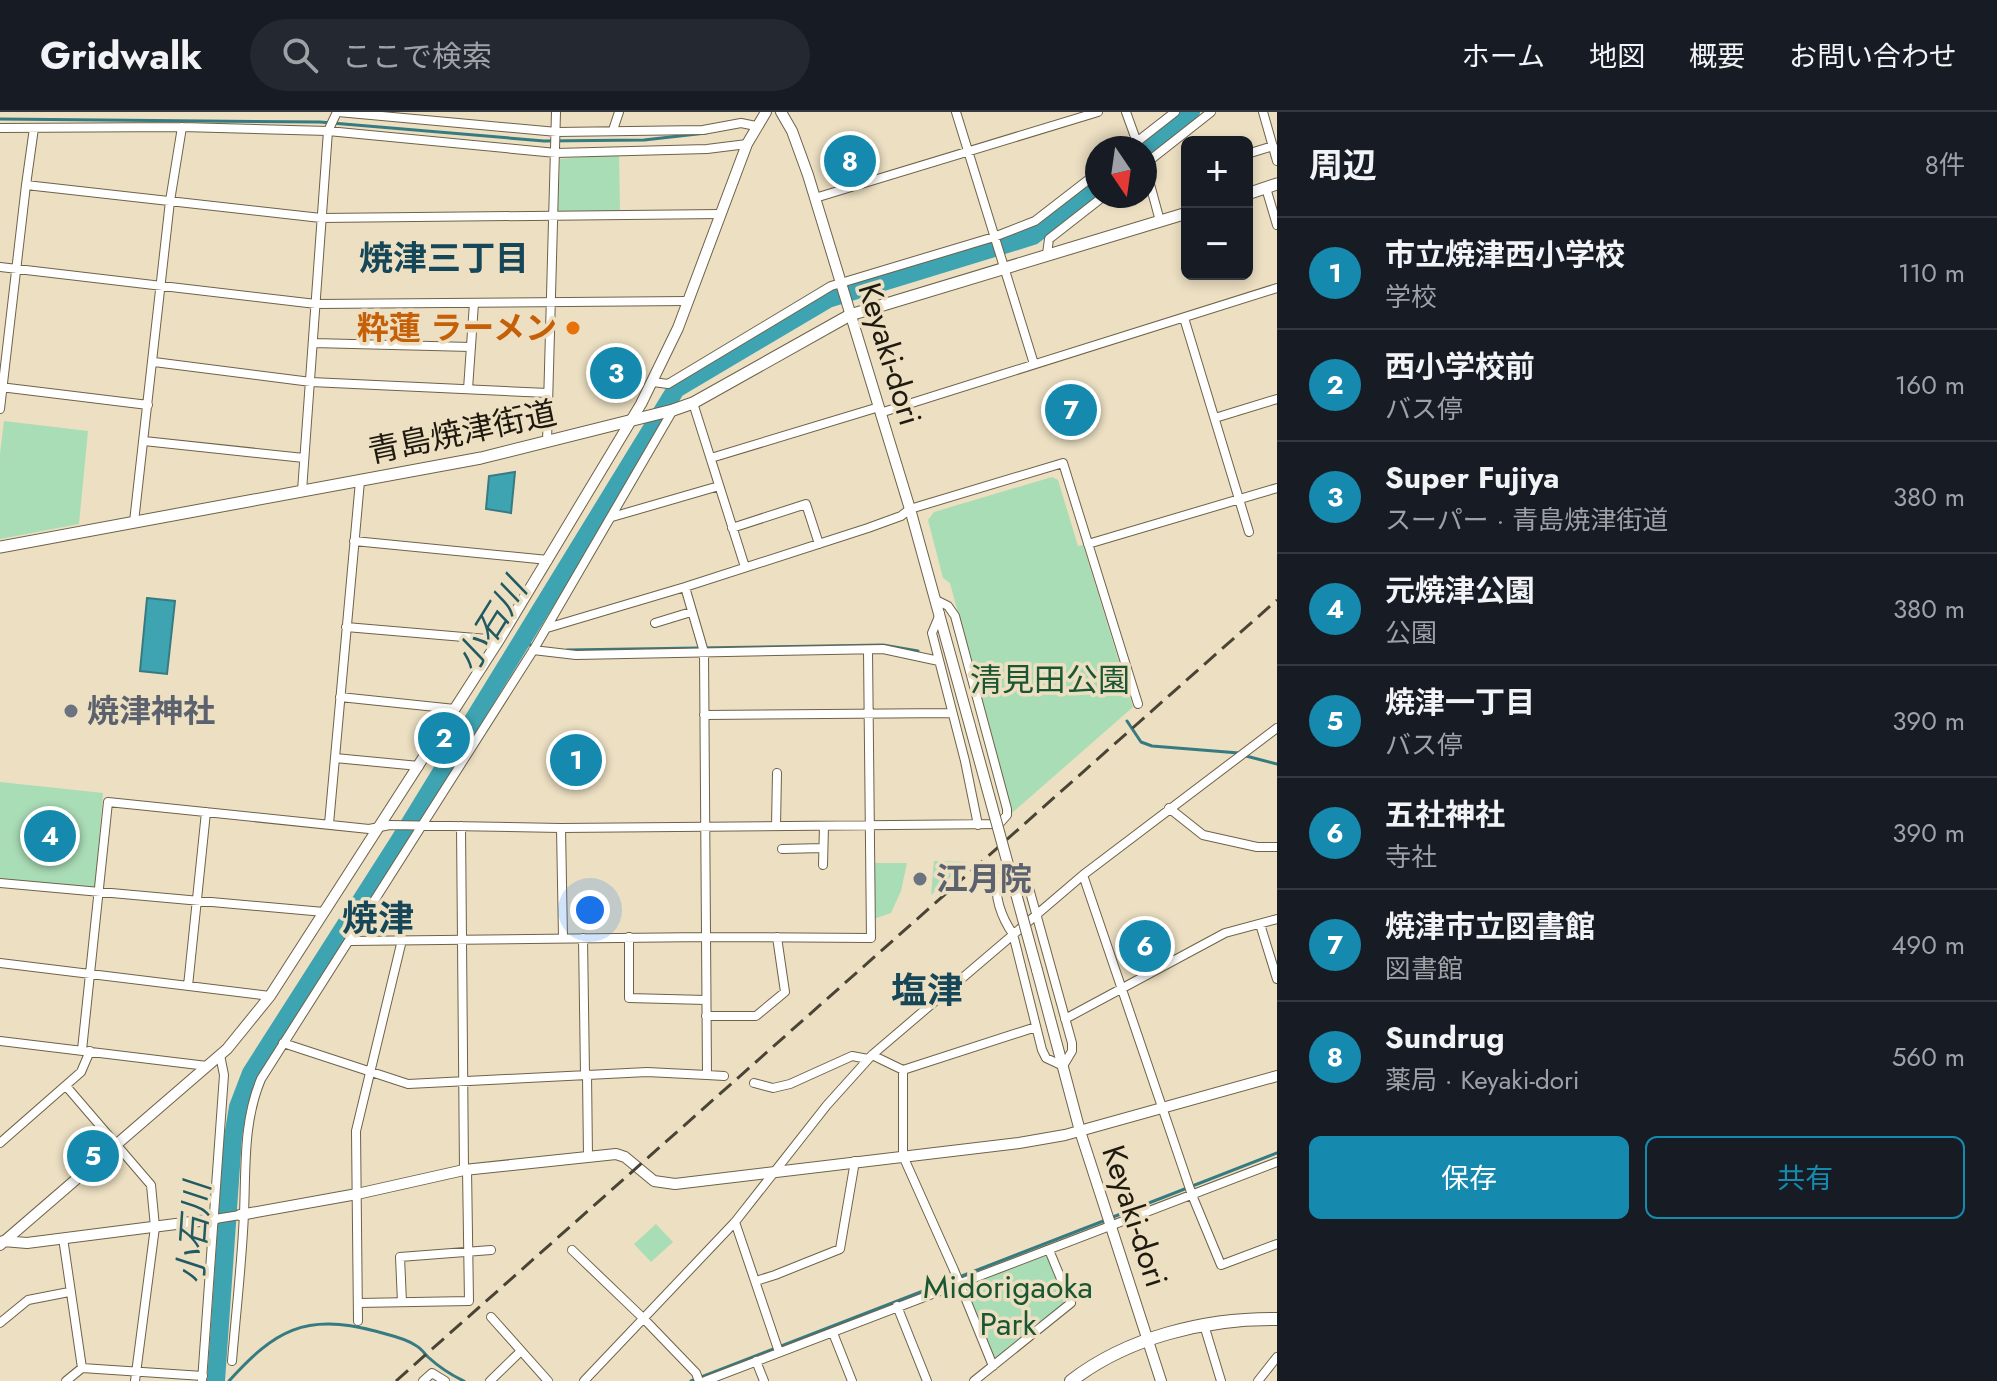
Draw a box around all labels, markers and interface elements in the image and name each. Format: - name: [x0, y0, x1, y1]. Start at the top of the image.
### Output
- search box: [250, 19, 810, 91]
- text: Gridwalk: [40, 28, 202, 83]
- icon: search: [278, 33, 322, 77]
- text: ここで検索: [342, 35, 492, 78]
- text: ホーム: [1462, 36, 1545, 77]
- text: 地図: [1589, 36, 1645, 77]
- text: 概要: [1689, 36, 1745, 77]
- text: お問い合わせ: [1789, 36, 1957, 77]
- pin: 8: [824, 131, 876, 191]
- north arrow: [1085, 136, 1157, 208]
- map controls: [1181, 136, 1253, 280]
- button: +: [1181, 136, 1253, 208]
- text: 周辺: [1309, 141, 1377, 190]
- text: 8件: [1925, 146, 1965, 184]
- button: −: [1181, 208, 1253, 280]
- text: 市立焼津西小学校: [1385, 233, 1625, 276]
- district label: 焼津三丁目: [359, 234, 529, 283]
- text: 1: [1328, 254, 1342, 292]
- text: 110 m: [1898, 254, 1965, 292]
- street label: Keyaki-dori: [847, 277, 933, 431]
- text: 学校: [1385, 278, 1437, 316]
- place label: 粋蓮 ラーメン: [357, 305, 557, 351]
- marker: 粋蓮 ラーメン: [564, 319, 582, 337]
- pin: 3: [590, 343, 642, 403]
- text: 西小学校前: [1385, 345, 1535, 388]
- text: 2: [1326, 366, 1344, 404]
- text: 160 m: [1895, 366, 1965, 404]
- pin: 7: [1045, 380, 1097, 440]
- street label: 青島焼津街道: [363, 390, 561, 474]
- text: バス停: [1385, 390, 1463, 428]
- text: Super Fujiya: [1385, 456, 1560, 499]
- text: 3: [1327, 478, 1343, 516]
- text: 380 m: [1893, 478, 1965, 516]
- text: スーパー · 青島焼津街道: [1385, 501, 1668, 539]
- water label: 小石川: [443, 566, 540, 681]
- text: 元焼津公園: [1385, 569, 1535, 612]
- text: 4: [1326, 590, 1344, 628]
- text: 380 m: [1893, 590, 1965, 628]
- text: 公園: [1385, 614, 1437, 652]
- park label: 清見田公園: [970, 657, 1130, 703]
- text: 焼津一丁目: [1385, 681, 1535, 724]
- place label: 焼津神社: [87, 688, 215, 734]
- marker: 焼津神社: [62, 702, 80, 720]
- text: 5: [1327, 702, 1343, 740]
- text: 390 m: [1892, 702, 1965, 740]
- pin: 2: [418, 708, 470, 768]
- text: バス停: [1385, 726, 1463, 764]
- pin: 1: [550, 730, 602, 790]
- text: 五社神社: [1385, 793, 1505, 836]
- pin: 4: [24, 806, 76, 866]
- text: 6: [1326, 814, 1344, 852]
- text: 390 m: [1892, 814, 1965, 852]
- text: 寺社: [1385, 838, 1437, 876]
- place label: 江月院: [936, 856, 1032, 902]
- marker: 江月院: [911, 870, 929, 888]
- your location: [570, 890, 610, 930]
- district label: 焼津: [342, 892, 414, 944]
- text: 焼津市立図書館: [1385, 905, 1595, 948]
- pin: 6: [1119, 916, 1171, 976]
- text: 7: [1327, 926, 1343, 964]
- text: 490 m: [1891, 926, 1965, 964]
- text: 図書館: [1385, 950, 1463, 988]
- district label: 塩津: [891, 964, 963, 1016]
- text: Sundrug: [1385, 1016, 1505, 1059]
- text: 8: [1327, 1038, 1343, 1076]
- text: 560 m: [1892, 1038, 1965, 1076]
- text: 薬局 · Keyaki-dori: [1385, 1061, 1580, 1099]
- pin: 5: [67, 1126, 119, 1186]
- button: 保存: [1309, 1136, 1629, 1219]
- button: 共有: [1645, 1136, 1965, 1219]
- street label: Keyaki-dori: [1090, 1139, 1180, 1293]
- water label: 小石川: [166, 1177, 222, 1286]
- park label: Midorigaoka Park: [923, 1264, 1093, 1347]

